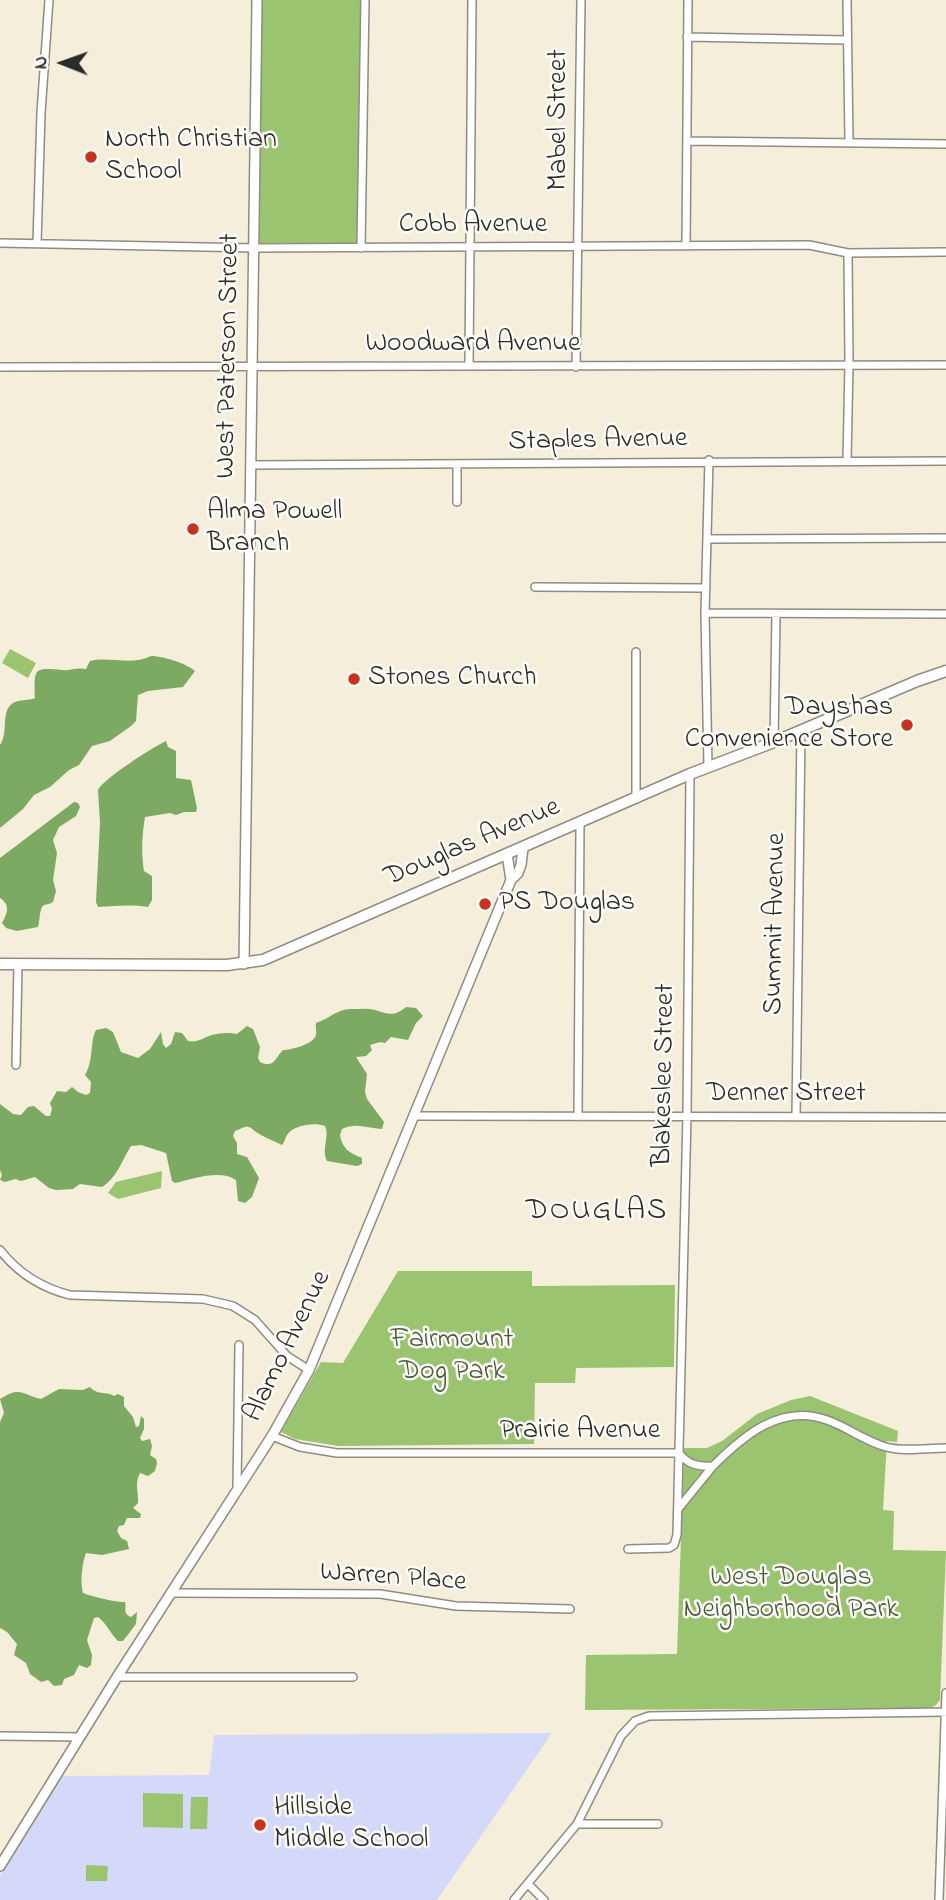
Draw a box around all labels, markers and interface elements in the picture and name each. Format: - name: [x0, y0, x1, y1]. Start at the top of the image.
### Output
- north arrow: [28, 28, 98, 98]
- street label: Mabel Street: [543, 49, 577, 191]
- text: N: [28, 56, 55, 69]
- place label: North Christian School: [105, 124, 277, 190]
- marker: North Christian School: [83, 149, 99, 165]
- street label: Cobb Avenue: [399, 209, 547, 243]
- street label: West Paterson Street: [211, 233, 249, 479]
- street label: Woodward Avenue: [365, 328, 581, 362]
- street label: Staples Avenue: [508, 424, 688, 460]
- place label: Alma Powell Branch: [207, 496, 342, 562]
- marker: Alma Powell Branch: [185, 521, 201, 537]
- place label: Stones Church: [368, 662, 537, 696]
- marker: Stones Church: [346, 671, 362, 687]
- place label: Dayshas Convenience Store: [685, 692, 893, 758]
- marker: Dayshas Convenience Store: [899, 717, 915, 733]
- street label: Douglas Avenue: [380, 792, 566, 896]
- street label: Summit Avenue: [759, 832, 795, 1016]
- place label: PS Douglas: [499, 887, 635, 921]
- marker: PS Douglas: [477, 896, 493, 912]
- street label: Blakeslee Street: [648, 983, 684, 1167]
- street label: Denner Street: [706, 1078, 866, 1112]
- district label: DOUGLAS: [527, 1195, 667, 1231]
- street label: Alamo Avenue: [238, 1266, 340, 1428]
- park label: Fairmount Dog Park: [391, 1324, 513, 1390]
- street label: Prairie Avenue: [500, 1415, 660, 1449]
- street label: Warren Place: [319, 1557, 467, 1601]
- park label: West Douglas Neighborhood Park: [683, 1562, 899, 1628]
- place label: Hillside Middle School: [274, 1792, 428, 1858]
- marker: Hillside Middle School: [252, 1817, 268, 1833]

